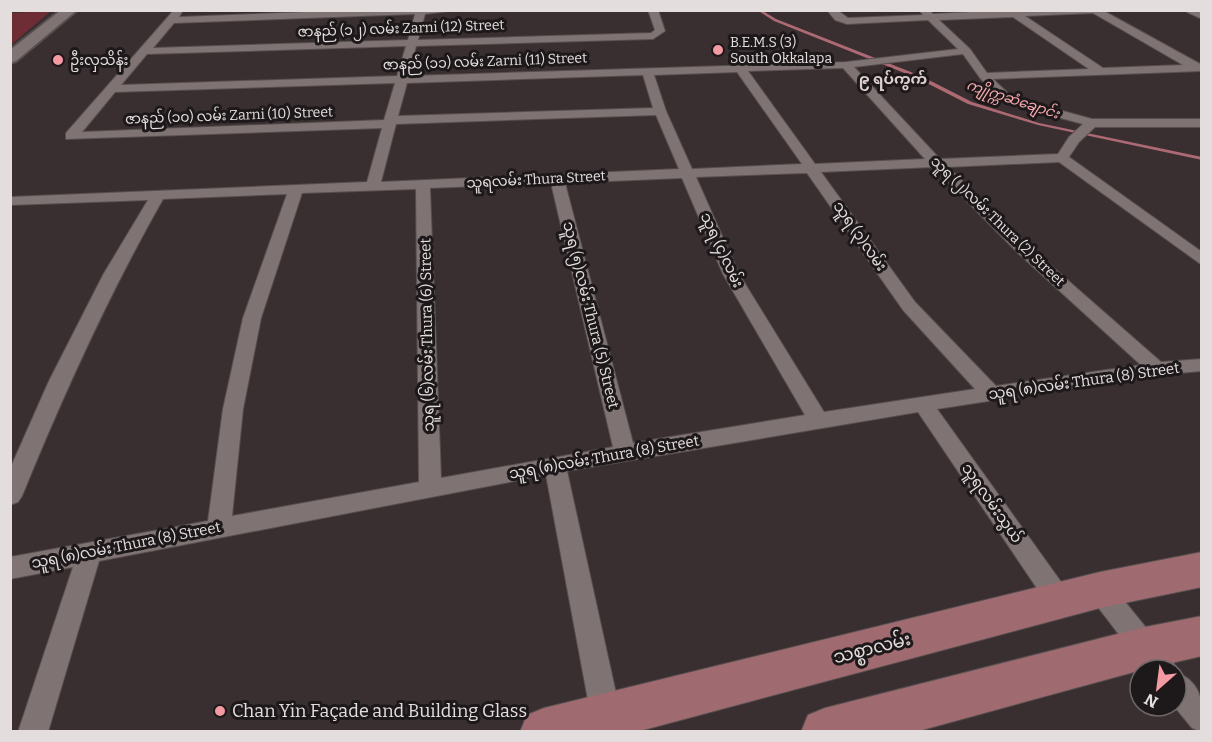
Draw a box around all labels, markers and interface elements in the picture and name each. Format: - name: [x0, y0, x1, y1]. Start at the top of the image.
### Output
- street label: ဇာနည် (၁၂) လမ်း Zarni (12) Street: [297, 14, 505, 44]
- place label: B.E.M.S (3) South Okkalapa: [730, 34, 832, 67]
- marker: B.E.M.S (3) South Okkalapa: [711, 43, 725, 57]
- street label: ဇာနည် (၁၁) လမ်း Zarni (11) Street: [382, 47, 588, 77]
- place label: ဦးလှသိန်း: [70, 50, 128, 72]
- marker: ဦးလှသိန်း: [51, 53, 65, 67]
- district label: ၉ ရပ်ကွက်: [859, 69, 927, 91]
- water label: ကျိုက္ကဆံချောင်း: [963, 75, 1063, 126]
- street label: ဇာနည် (၁၀) လမ်း Zarni (10) Street: [125, 101, 333, 131]
- street label: သူရ (၂)လမ်း Thura (2) Street: [925, 152, 1069, 292]
- street label: သူရလမ်း Thura Street: [466, 165, 606, 195]
- street label: သူရ (၃)လမ်း: [827, 197, 891, 276]
- street label: သူရ (၄)လမ်း: [694, 209, 748, 292]
- street label: သူရ (၅)လမ်း Thura (5) Street: [556, 219, 624, 412]
- street label: သူရ (၆)လမ်း Thura (6) Street: [415, 237, 441, 432]
- street label: သူရ (၈)လမ်း Thura (8) Street: [987, 358, 1182, 406]
- street label: သူရ (၈)လမ်း Thura (8) Street: [507, 430, 702, 486]
- street label: သူရလမ်းသွယ်: [955, 459, 1027, 548]
- street label: သူရ (၈)လမ်း Thura (8) Street: [30, 517, 223, 575]
- street label: သစ္စာလမ်း: [830, 626, 914, 673]
- north arrow: [1128, 658, 1188, 718]
- text: N: [1141, 690, 1161, 712]
- place label: Chan Yin Façade and Building Glass: [232, 700, 527, 722]
- marker: Chan Yin Façade and Building Glass: [213, 704, 227, 718]

